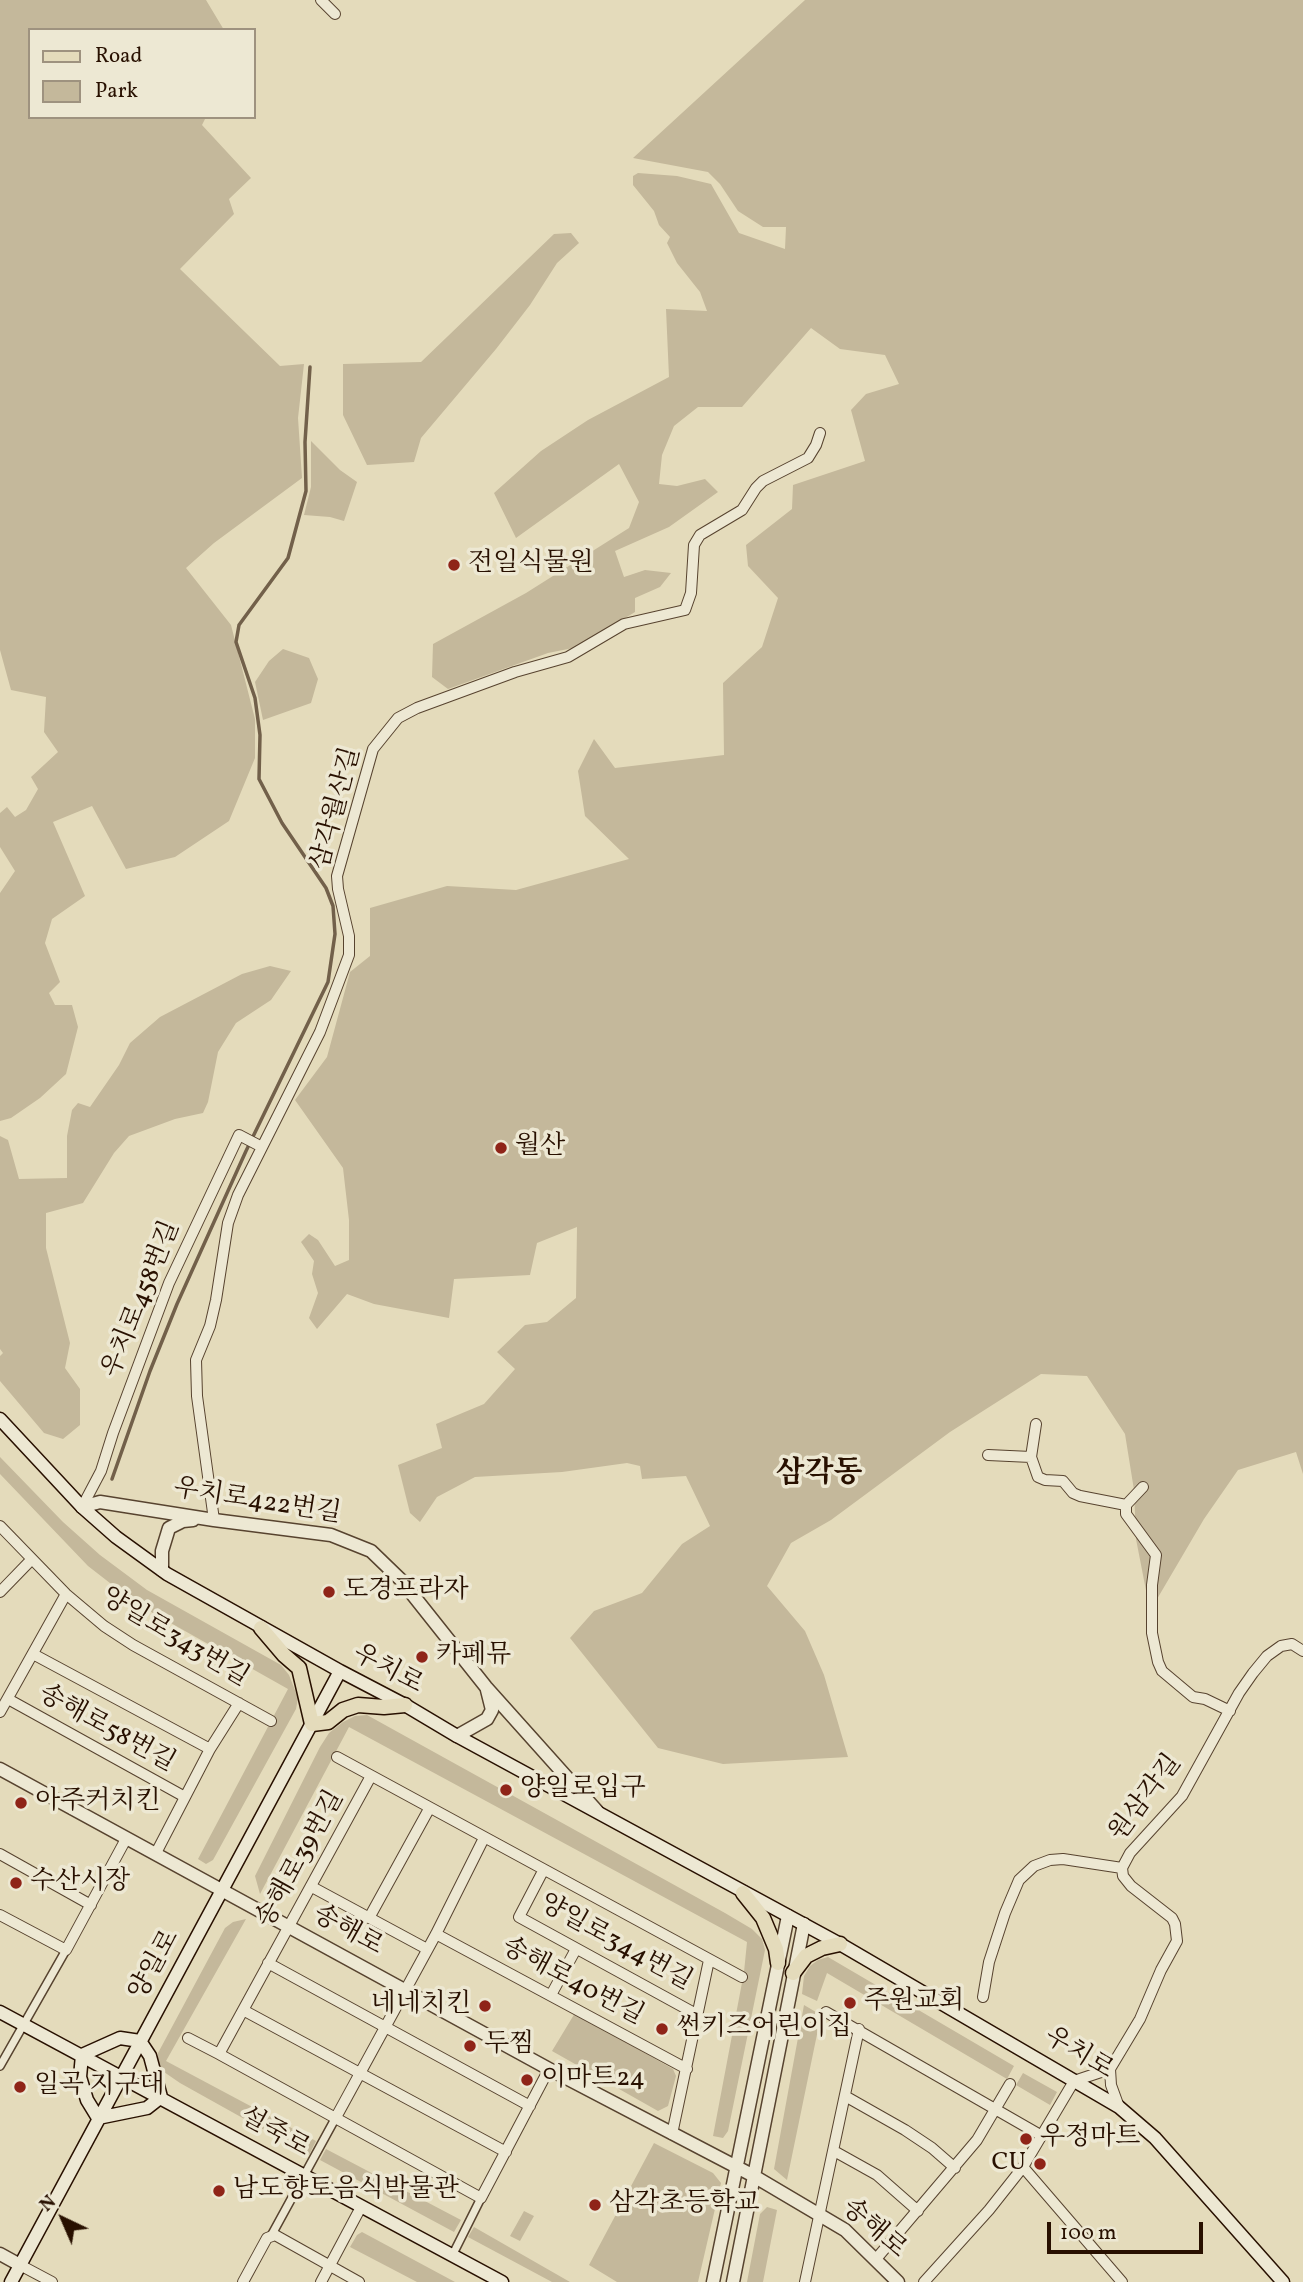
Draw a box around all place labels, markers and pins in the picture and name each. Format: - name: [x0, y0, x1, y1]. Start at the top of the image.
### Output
- place label: 전일식물원: [468, 549, 594, 581]
- marker: 전일식물원: [446, 557, 462, 573]
- place label: 월산: [515, 1132, 565, 1164]
- marker: 월산: [493, 1140, 509, 1156]
- place label: 도경프라자: [343, 1576, 469, 1608]
- marker: 도경프라자: [321, 1584, 337, 1600]
- place label: 카페뮤: [436, 1641, 511, 1673]
- marker: 카페뮤: [414, 1649, 430, 1665]
- place label: 양일로입구: [520, 1774, 646, 1806]
- marker: 양일로입구: [498, 1782, 514, 1798]
- place label: 아주커치킨: [35, 1787, 161, 1819]
- marker: 아주커치킨: [13, 1795, 29, 1811]
- place label: 수산시장: [30, 1867, 130, 1899]
- marker: 수산시장: [8, 1875, 24, 1891]
- place label: 주원교회: [864, 1987, 964, 2019]
- place label: 네네치킨: [371, 1990, 471, 2022]
- marker: 주원교회: [842, 1995, 858, 2011]
- marker: 네네치킨: [477, 1998, 493, 2014]
- place label: 썬키즈어린이집: [676, 2013, 852, 2045]
- marker: 썬키즈어린이집: [654, 2021, 670, 2037]
- place label: 두찜: [484, 2030, 534, 2062]
- marker: 두찜: [462, 2038, 478, 2054]
- place label: 이마트24: [541, 2064, 645, 2096]
- place label: 일곡 지구대: [34, 2071, 165, 2103]
- marker: 이마트24: [519, 2072, 535, 2088]
- marker: 일곡 지구대: [12, 2079, 28, 2095]
- place label: 우정마트: [1040, 2123, 1140, 2155]
- marker: 우정마트: [1018, 2131, 1034, 2147]
- place label: CU: [991, 2148, 1026, 2180]
- marker: CU: [1032, 2156, 1048, 2172]
- place label: 남도향토음식박물관: [233, 2175, 459, 2207]
- marker: 남도향토음식박물관: [211, 2183, 227, 2199]
- place label: 삼각초등학교: [609, 2189, 760, 2221]
- marker: 삼각초등학교: [587, 2197, 603, 2213]

